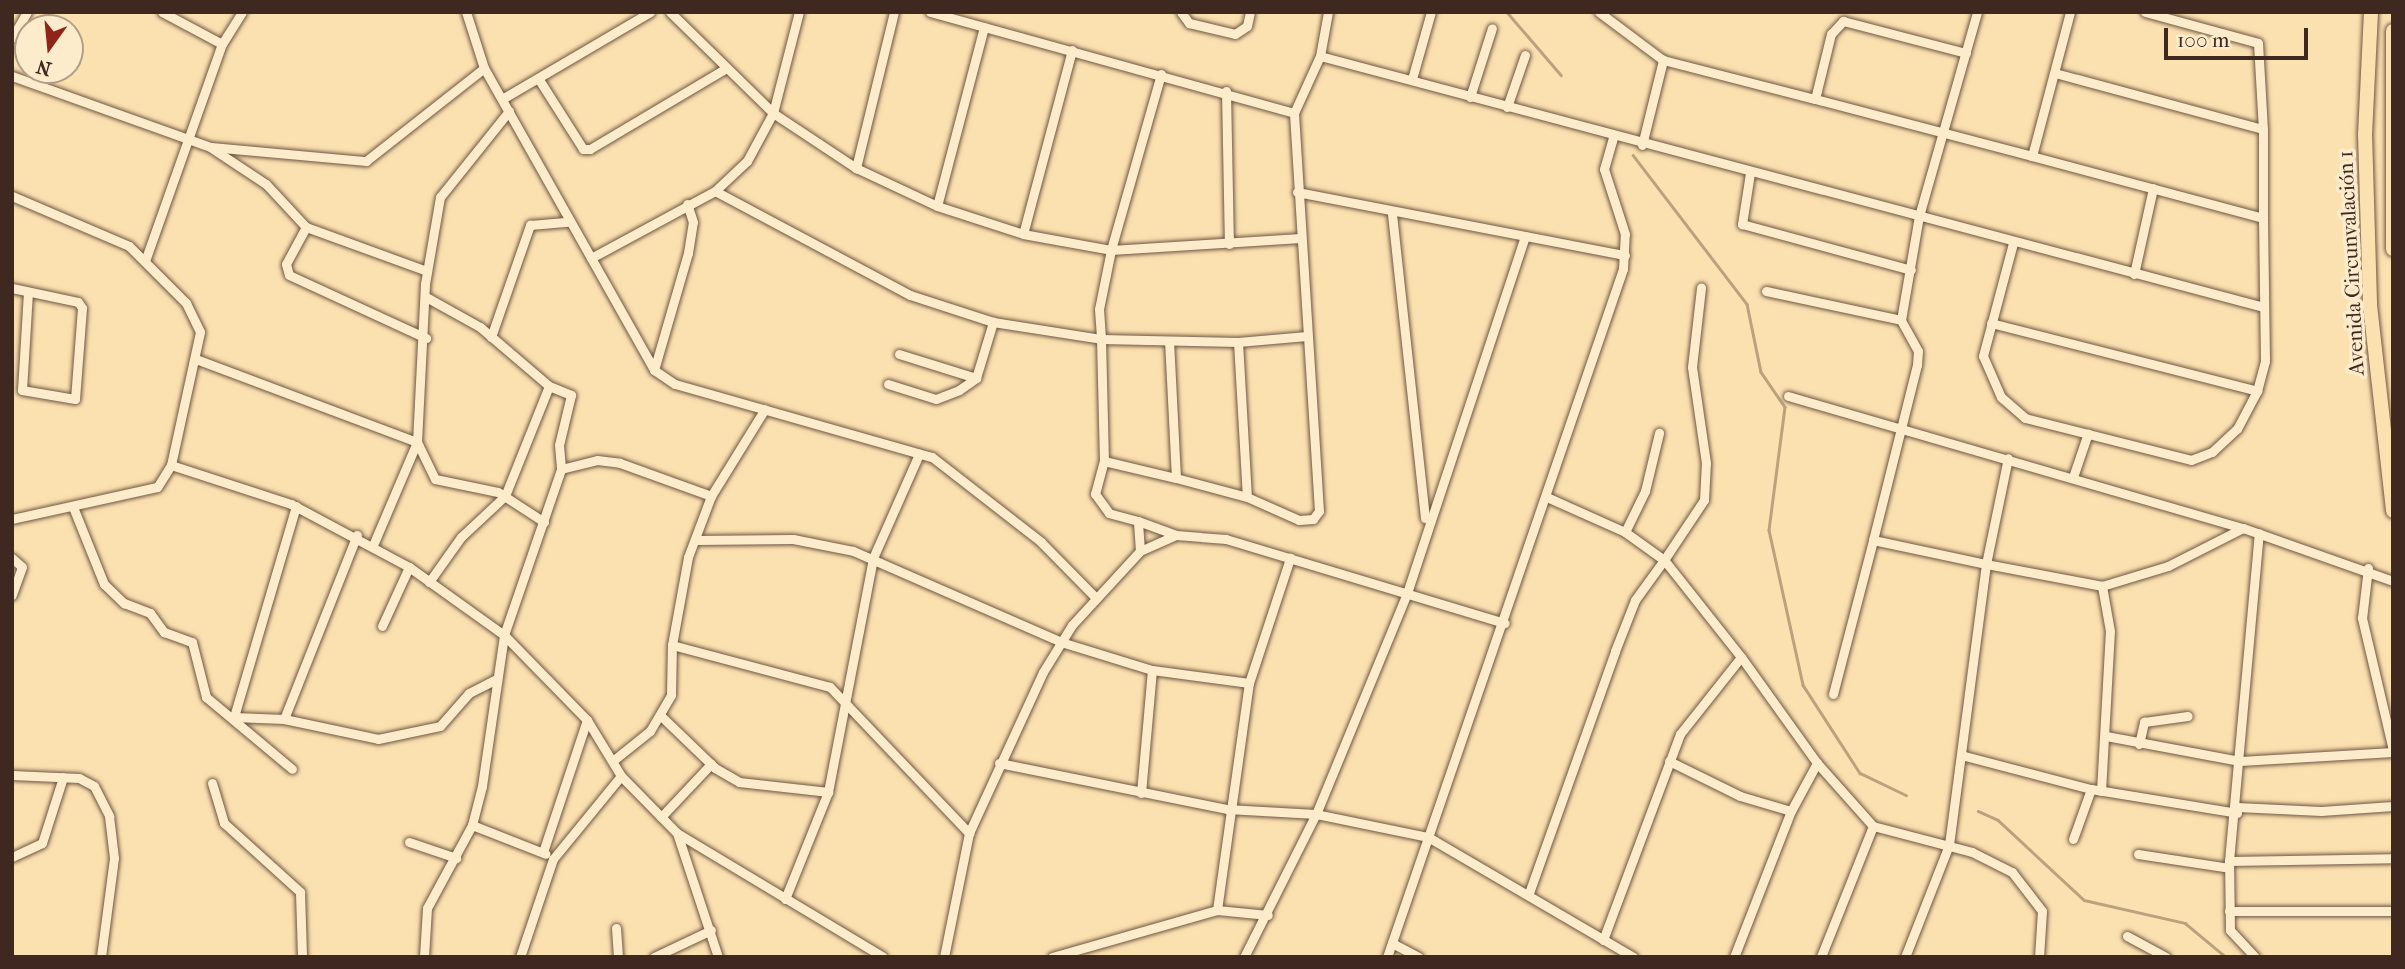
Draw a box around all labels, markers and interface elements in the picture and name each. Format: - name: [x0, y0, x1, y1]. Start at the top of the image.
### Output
- north arrow: [14, 14, 84, 84]
- scale bar: [2167, 14, 2310, 58]
- text: 100 m: [2177, 28, 2230, 52]
- text: N: [34, 55, 54, 80]
- street label: Avenida Circunvalación 1: [2333, 150, 2369, 376]

